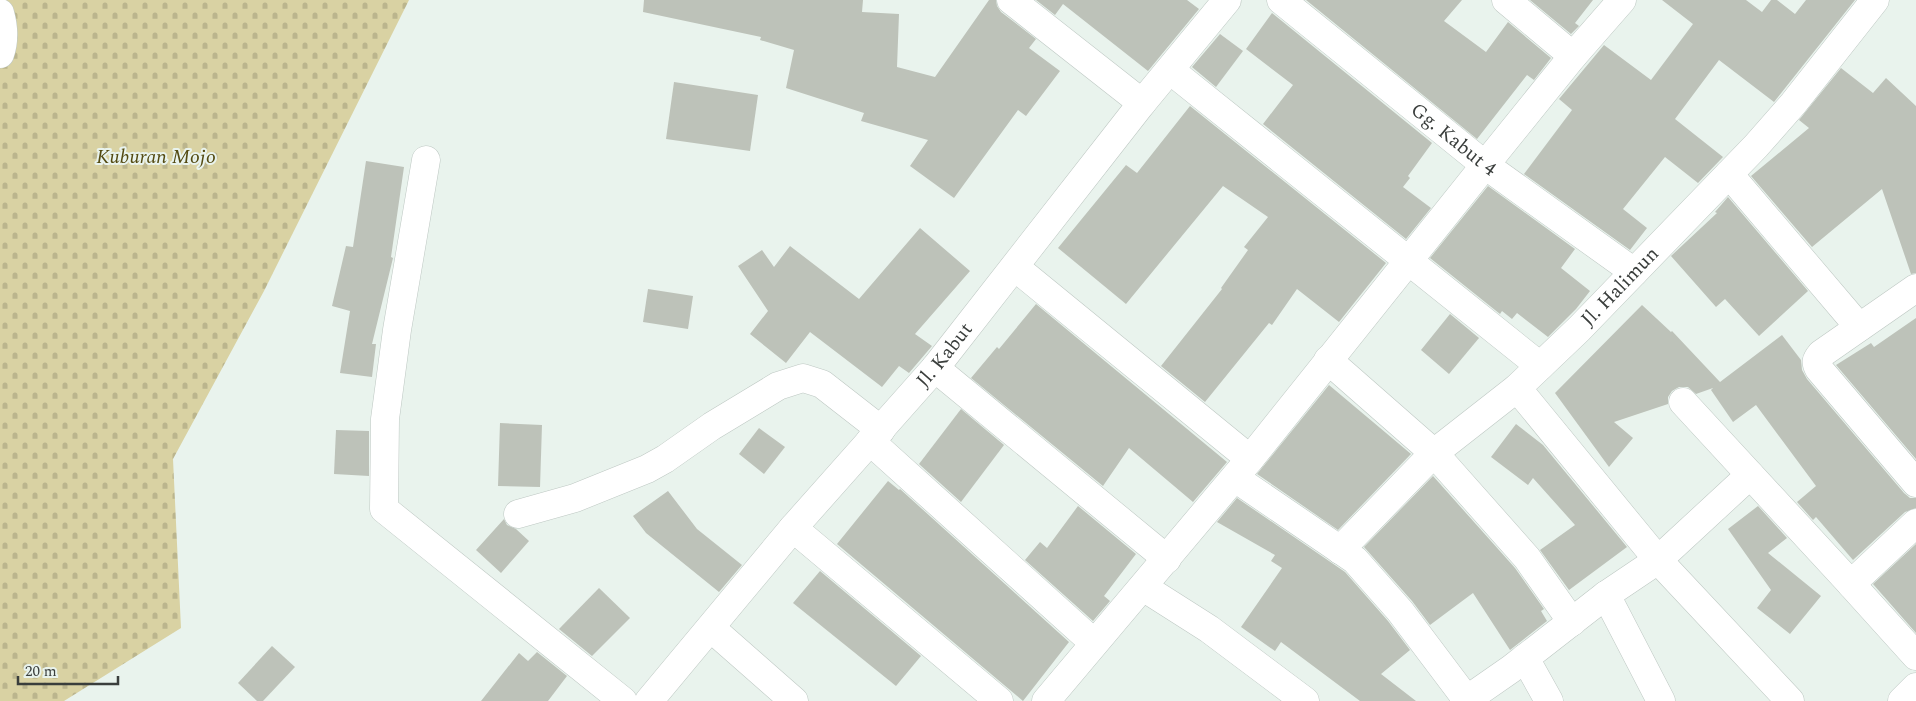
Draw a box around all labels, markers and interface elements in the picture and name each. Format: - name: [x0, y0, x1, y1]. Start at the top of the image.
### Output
- street label: Gg. Kabut 4: [1404, 95, 1503, 184]
- park label: Kuburan Mojo: [96, 142, 216, 172]
- street label: Jl. Halimun: [1574, 240, 1666, 334]
- street label: Jl. Kabut: [909, 316, 980, 395]
- scale bar: [18, 654, 118, 686]
- text: 20 m: [25, 660, 57, 683]

